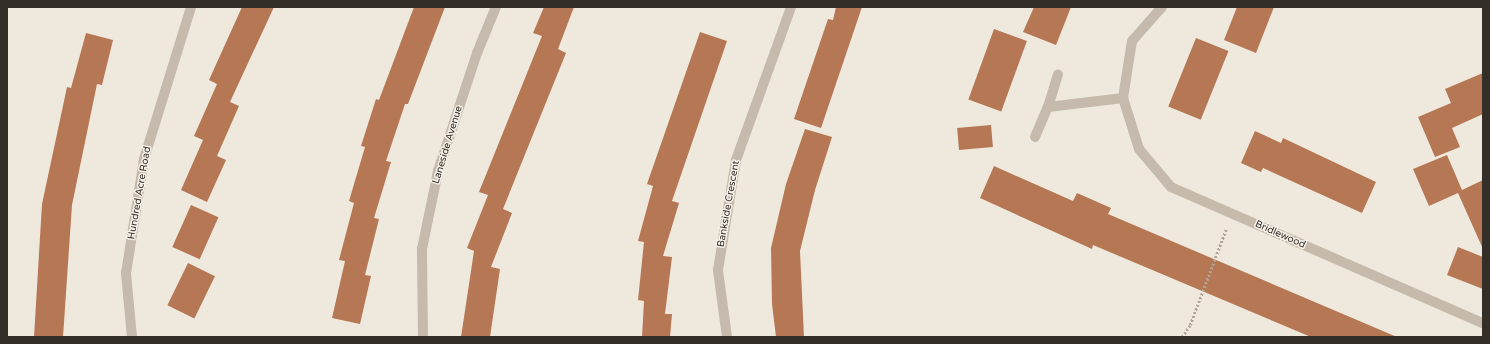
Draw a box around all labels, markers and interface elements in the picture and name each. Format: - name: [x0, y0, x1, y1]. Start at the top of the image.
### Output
- street label: Laneside Avenue: [430, 105, 466, 185]
- street label: Hundred Acre Road: [126, 146, 154, 240]
- street label: Bankside Crescent: [715, 160, 743, 248]
- street label: Bridlewood: [1253, 219, 1307, 251]

